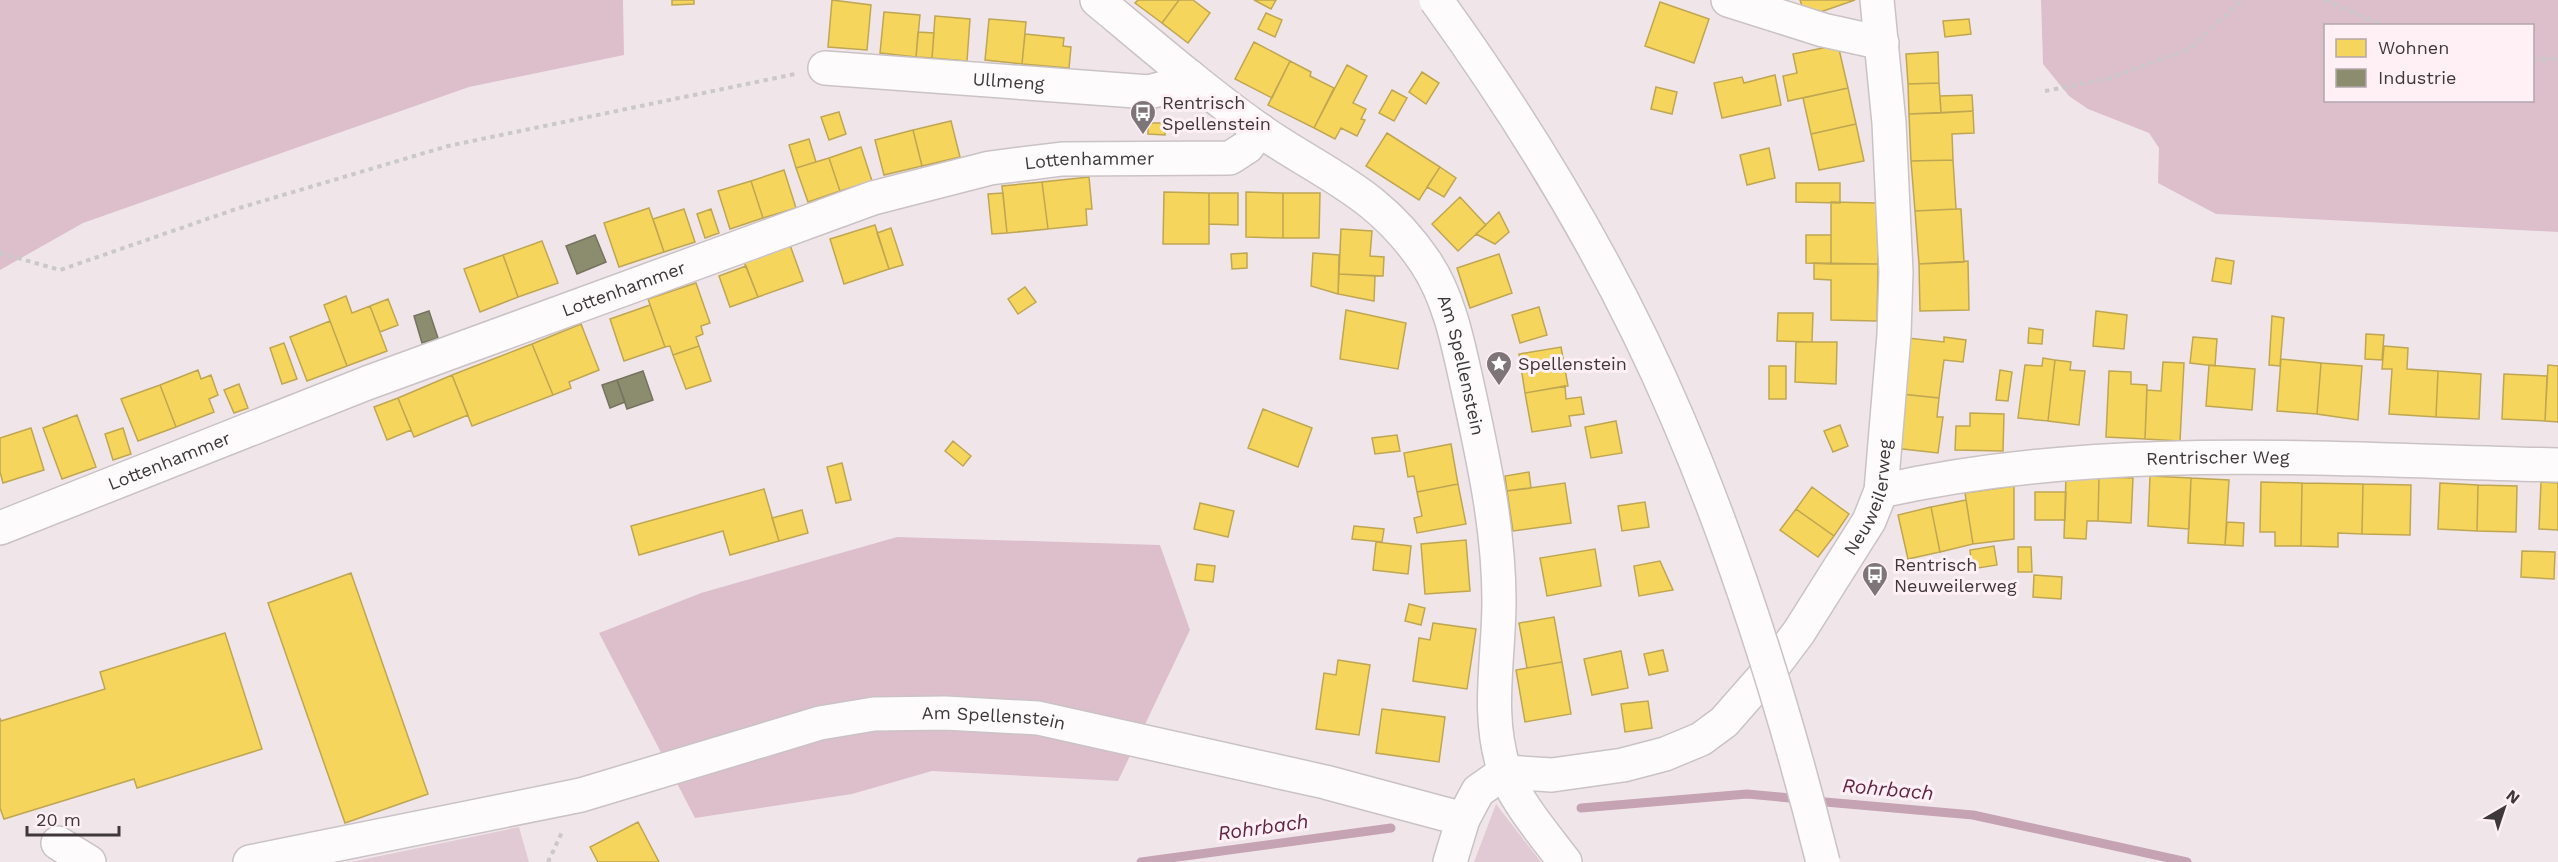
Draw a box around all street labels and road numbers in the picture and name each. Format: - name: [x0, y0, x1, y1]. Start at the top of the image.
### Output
- street label: Ullmeng: [972, 68, 1046, 94]
- street label: Lottenhammer: [1023, 147, 1154, 174]
- street label: Lottenhammer: [559, 256, 688, 321]
- street label: Am Spellenstein: [1434, 291, 1489, 437]
- street label: Lottenhammer: [105, 427, 233, 494]
- street label: Neuweilerweg: [1839, 438, 1895, 559]
- street label: Rentrischer Weg: [2146, 446, 2290, 469]
- street label: Am Spellenstein: [922, 702, 1068, 734]

